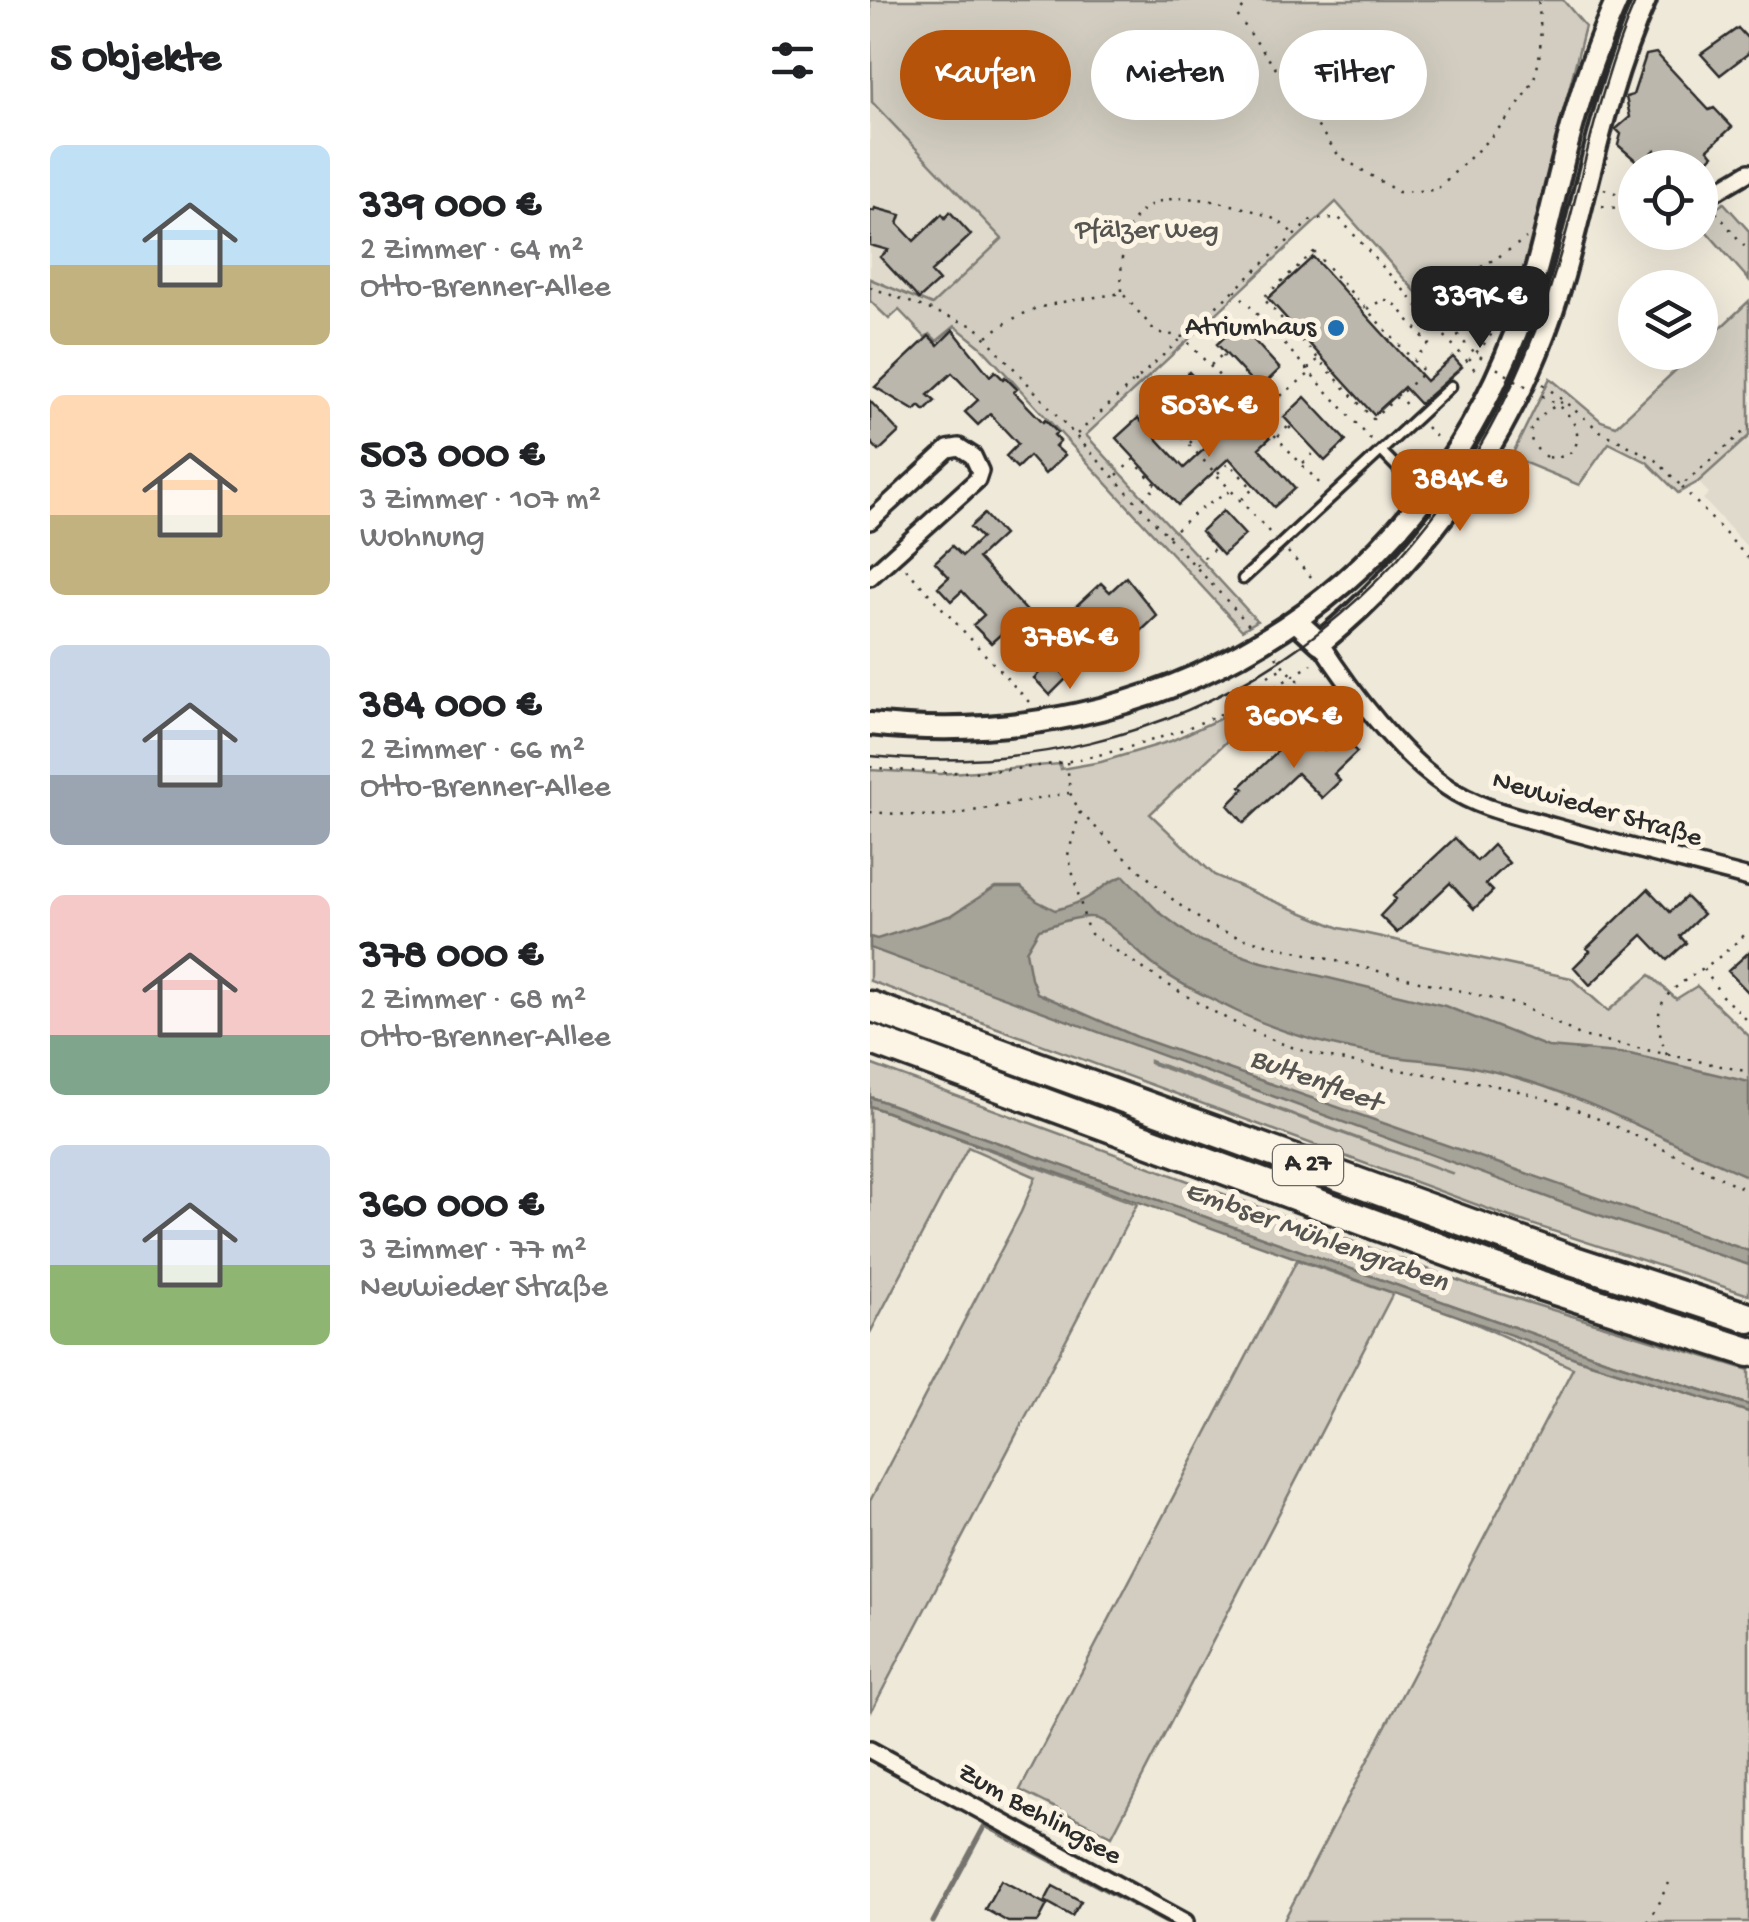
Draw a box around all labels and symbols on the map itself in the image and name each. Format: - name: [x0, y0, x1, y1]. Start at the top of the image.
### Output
- park label: Pfälzer Weg: [1074, 215, 1219, 248]
- pin: 339K €: [1399, 266, 1561, 351]
- place label: Atriumhaus: [1185, 312, 1317, 345]
- marker: Atriumhaus: [1325, 317, 1347, 339]
- pin: 503K €: [1128, 375, 1290, 460]
- pin: 384K €: [1379, 449, 1541, 534]
- pin: 378K €: [989, 607, 1151, 692]
- pin: 360K €: [1213, 686, 1375, 771]
- street label: Neuwieder Straße: [1488, 764, 1706, 856]
- water label: Bultenfleet: [1245, 1042, 1390, 1123]
- road number: A 27: [1273, 1145, 1343, 1185]
- water label: Embser Mühlengraben: [1180, 1174, 1453, 1302]
- street label: Zum Behlingsee: [951, 1756, 1127, 1874]

